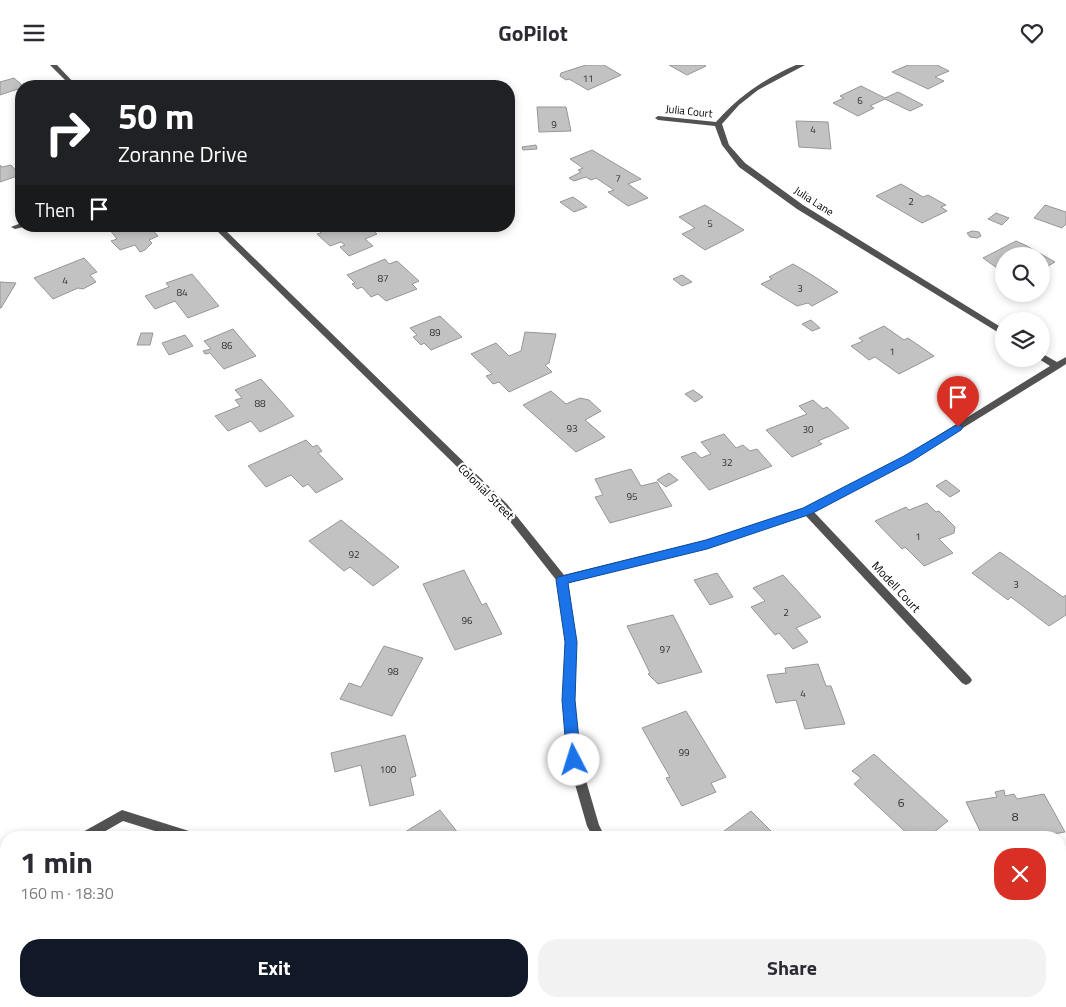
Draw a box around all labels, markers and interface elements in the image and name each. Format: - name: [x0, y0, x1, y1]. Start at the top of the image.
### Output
- text: GoPilot: [498, 16, 568, 50]
- icon: menu: [20, 19, 48, 47]
- icon: heart: [1018, 19, 1046, 47]
- house number: 11: [582, 71, 594, 86]
- text: 50 m: [118, 89, 194, 143]
- house number: 6: [857, 93, 863, 108]
- icon: right: [35, 100, 100, 165]
- street label: Julia Court: [665, 101, 713, 121]
- house number: 9: [551, 117, 557, 132]
- house number: 4: [810, 122, 816, 137]
- text: Zoranne Drive: [118, 137, 248, 171]
- house number: 7: [615, 171, 621, 186]
- street label: Julia Lane: [791, 182, 837, 220]
- house number: 2: [908, 194, 914, 209]
- text: Then: [35, 195, 75, 224]
- icon: arrive: [85, 195, 113, 223]
- house number: 5: [707, 216, 713, 231]
- map controls: [995, 247, 1050, 367]
- button: search: [995, 247, 1050, 302]
- house number: 87: [377, 271, 389, 286]
- house number: 4: [62, 273, 68, 288]
- house number: 3: [797, 281, 803, 296]
- house number: 84: [176, 285, 188, 300]
- button: layers: [995, 312, 1050, 367]
- house number: 89: [429, 325, 441, 340]
- house number: 86: [221, 338, 233, 353]
- house number: 1: [889, 344, 895, 359]
- pin: [937, 376, 979, 427]
- icon: arrive: [944, 383, 972, 411]
- house number: 88: [254, 396, 266, 411]
- house number: 93: [566, 421, 578, 436]
- house number: 30: [802, 422, 814, 437]
- house number: 32: [721, 455, 733, 470]
- street label: Colonial Street: [454, 459, 520, 525]
- house number: 95: [626, 489, 638, 504]
- house number: 1: [915, 529, 921, 544]
- house number: 92: [348, 547, 360, 562]
- street label: Modell Court: [867, 557, 926, 617]
- house number: 3: [1013, 577, 1019, 592]
- house number: 2: [783, 605, 789, 620]
- house number: 96: [461, 613, 473, 628]
- house number: 97: [659, 642, 671, 657]
- house number: 98: [387, 664, 399, 679]
- house number: 4: [800, 686, 806, 701]
- position arrow: [547, 733, 599, 785]
- house number: 99: [678, 745, 690, 760]
- house number: 100: [380, 762, 397, 777]
- house number: 6: [898, 793, 905, 812]
- house number: 8: [1012, 807, 1019, 826]
- text: 1 min: [20, 839, 93, 885]
- button: close: [994, 848, 1046, 900]
- text: 160 m · 18:30: [20, 881, 114, 905]
- button: Exit: [20, 939, 528, 997]
- button: Share: [538, 939, 1046, 997]

